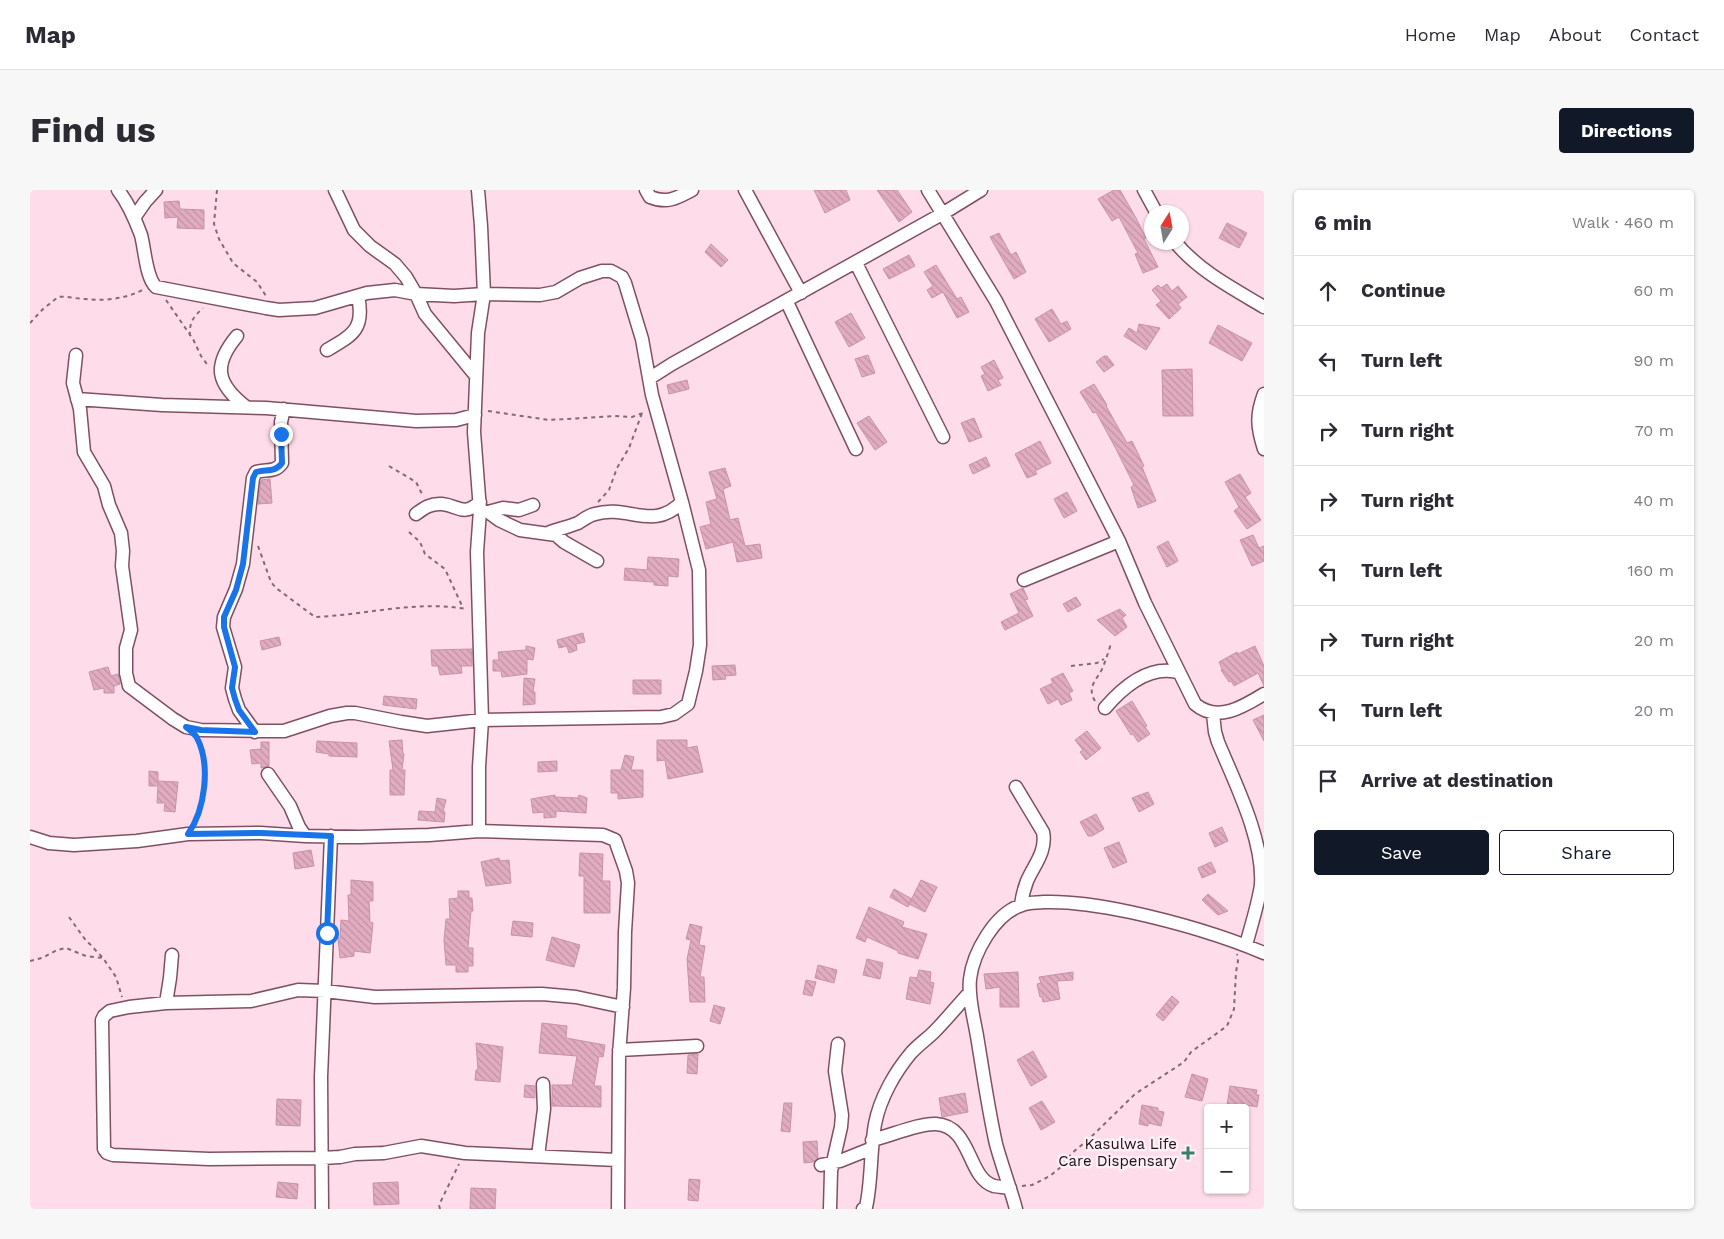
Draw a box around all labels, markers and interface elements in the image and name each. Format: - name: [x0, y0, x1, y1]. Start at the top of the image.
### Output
- text: Map: [25, 21, 76, 49]
- text: Home: [1405, 24, 1456, 45]
- text: Map: [1484, 24, 1521, 45]
- text: About: [1549, 24, 1601, 45]
- text: Contact: [1629, 24, 1699, 45]
- button: Directions: [1559, 108, 1694, 153]
- text: Find us: [30, 109, 156, 151]
- north arrow: [1144, 205, 1189, 250]
- text: 6 min: [1314, 210, 1372, 235]
- text: Walk · 460 m: [1572, 213, 1674, 232]
- icon: ahead: [1314, 277, 1342, 305]
- text: Continue: [1361, 279, 1445, 302]
- text: 60 m: [1634, 281, 1674, 300]
- icon: left: [1314, 347, 1342, 375]
- text: Turn left: [1361, 349, 1442, 372]
- text: 90 m: [1633, 351, 1674, 370]
- icon: right: [1314, 417, 1342, 445]
- text: Turn right: [1361, 419, 1454, 442]
- text: 70 m: [1635, 421, 1674, 440]
- route end: [270, 423, 293, 446]
- icon: right: [1314, 487, 1342, 515]
- text: Turn right: [1361, 489, 1454, 512]
- text: 40 m: [1634, 491, 1674, 510]
- icon: left: [1314, 557, 1342, 585]
- text: Turn left: [1361, 559, 1442, 582]
- text: 160 m: [1627, 561, 1674, 580]
- icon: right: [1314, 627, 1342, 655]
- text: Turn right: [1361, 629, 1454, 652]
- text: 20 m: [1634, 631, 1674, 650]
- icon: left: [1314, 697, 1342, 725]
- text: Turn left: [1361, 699, 1442, 722]
- text: 20 m: [1634, 701, 1674, 720]
- icon: arrive: [1314, 767, 1342, 795]
- text: Arrive at destination: [1361, 769, 1553, 792]
- button: Save: [1314, 830, 1489, 875]
- button: Share: [1499, 830, 1674, 875]
- route start: [316, 922, 339, 945]
- map controls: [1204, 1104, 1249, 1194]
- button: +: [1204, 1104, 1249, 1149]
- place label: Kasulwa Life Care Dispensary: [1058, 1135, 1177, 1170]
- marker: Kasulwa Life Care Dispensary: [1181, 1146, 1195, 1160]
- button: −: [1204, 1149, 1249, 1194]

